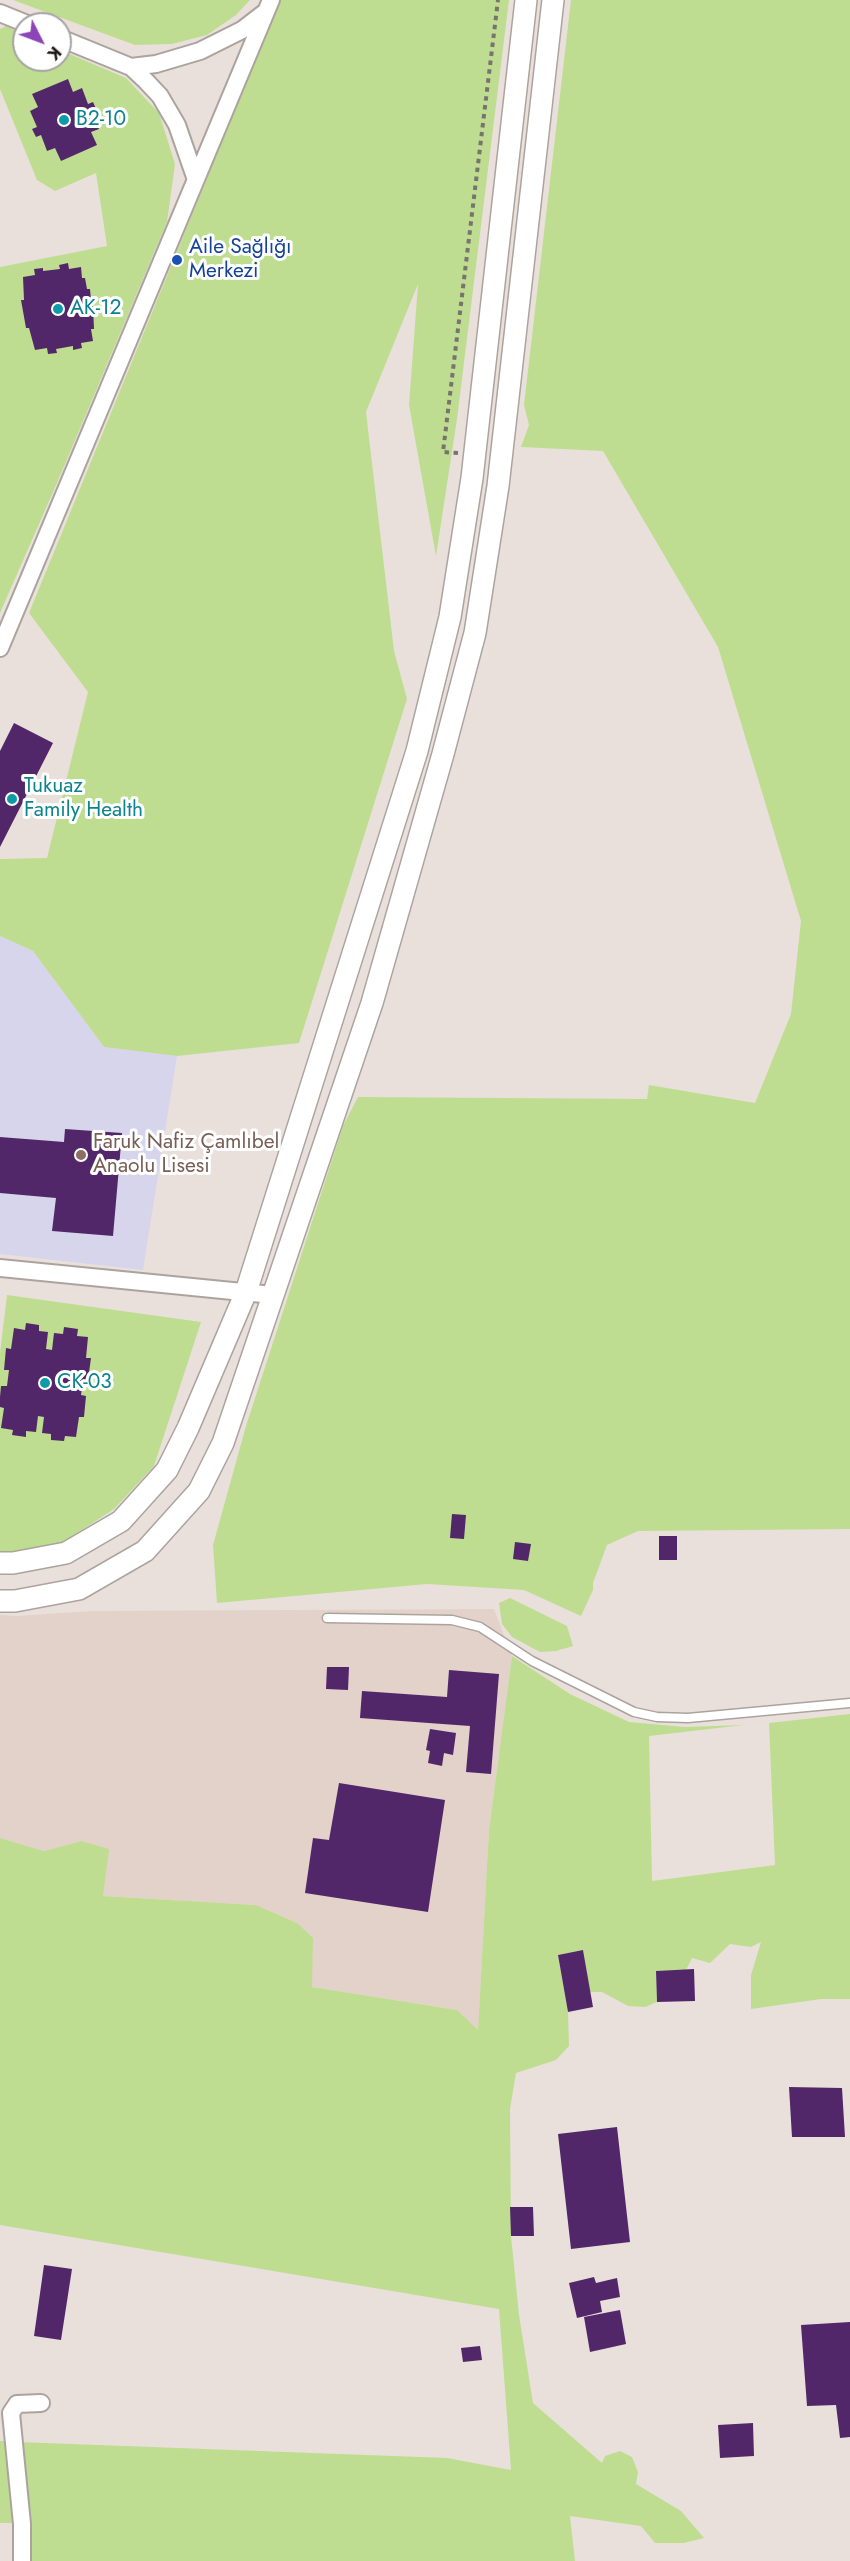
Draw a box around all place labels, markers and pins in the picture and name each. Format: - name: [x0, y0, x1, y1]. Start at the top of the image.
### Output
- place label: B2-10: [76, 107, 126, 133]
- marker: B2-10: [57, 113, 71, 127]
- place label: Aile Sağlığı Merkezi: [189, 235, 292, 285]
- marker: Aile Sağlığı Merkezi: [170, 253, 184, 267]
- place label: AK-12: [70, 296, 122, 322]
- marker: AK-12: [51, 302, 65, 316]
- place label: Tukuaz Family Health: [24, 774, 143, 824]
- marker: Tukuaz Family Health: [5, 792, 19, 806]
- place label: Faruk Nafiz Çamlıbel Anaolu Lisesi: [93, 1130, 279, 1180]
- marker: Faruk Nafiz Çamlıbel Anaolu Lisesi: [74, 1148, 88, 1162]
- place label: CK-03: [57, 1370, 112, 1396]
- marker: CK-03: [38, 1376, 52, 1390]

